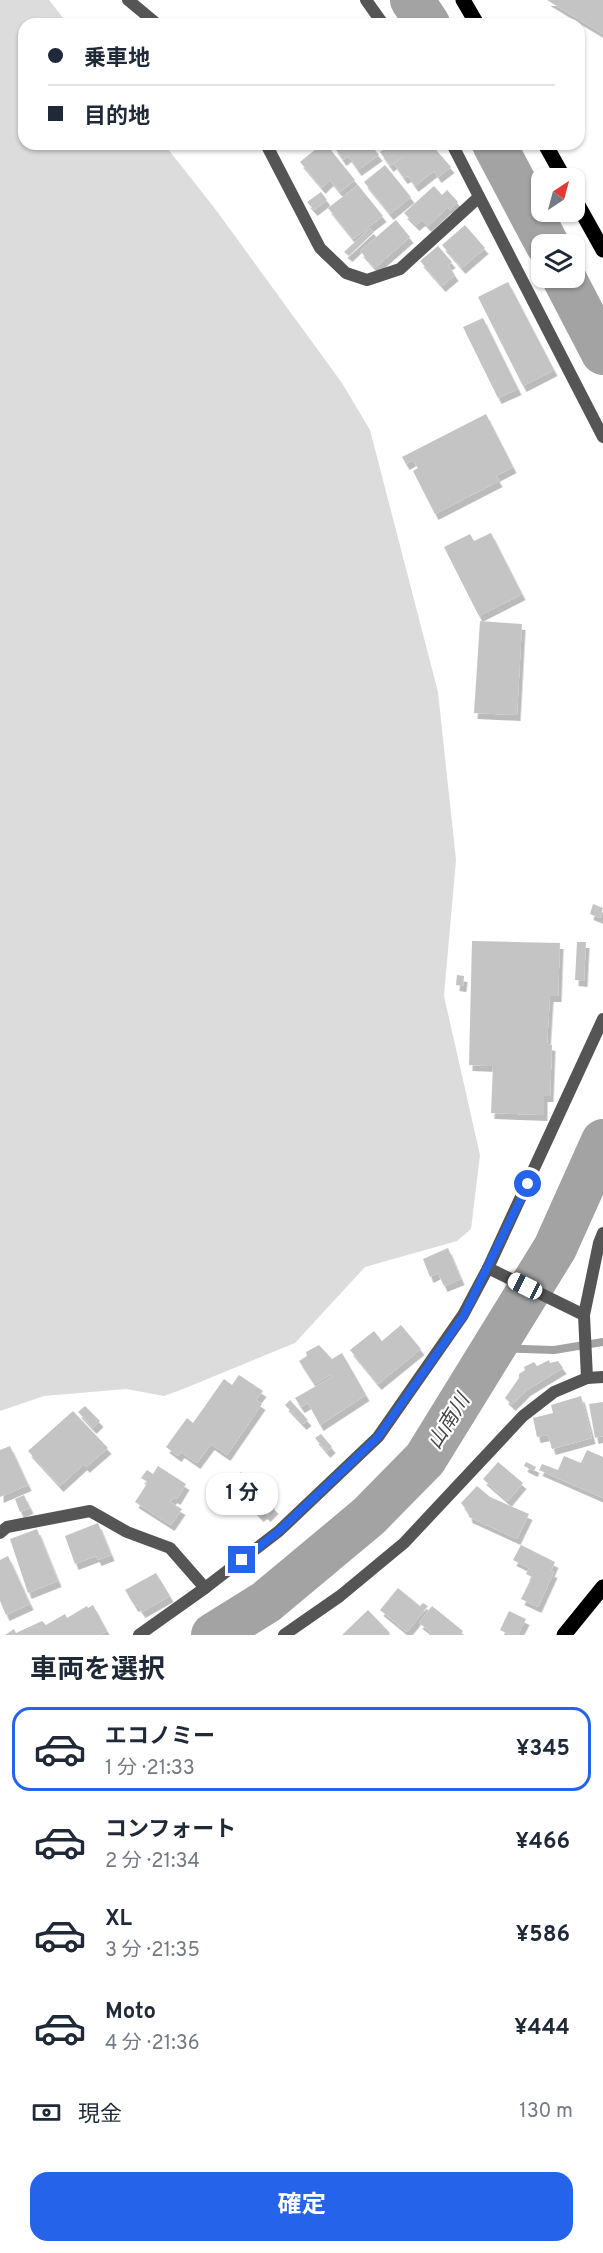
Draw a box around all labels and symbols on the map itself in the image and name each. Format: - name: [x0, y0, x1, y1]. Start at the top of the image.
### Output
- north arrow: [531, 168, 585, 222]
- route start: [514, 1170, 541, 1197]
- car: [505, 1270, 545, 1302]
- water label: 山南川: [423, 1388, 478, 1454]
- callout: 1 分: [206, 1473, 278, 1515]
- route end: [228, 1546, 255, 1573]

